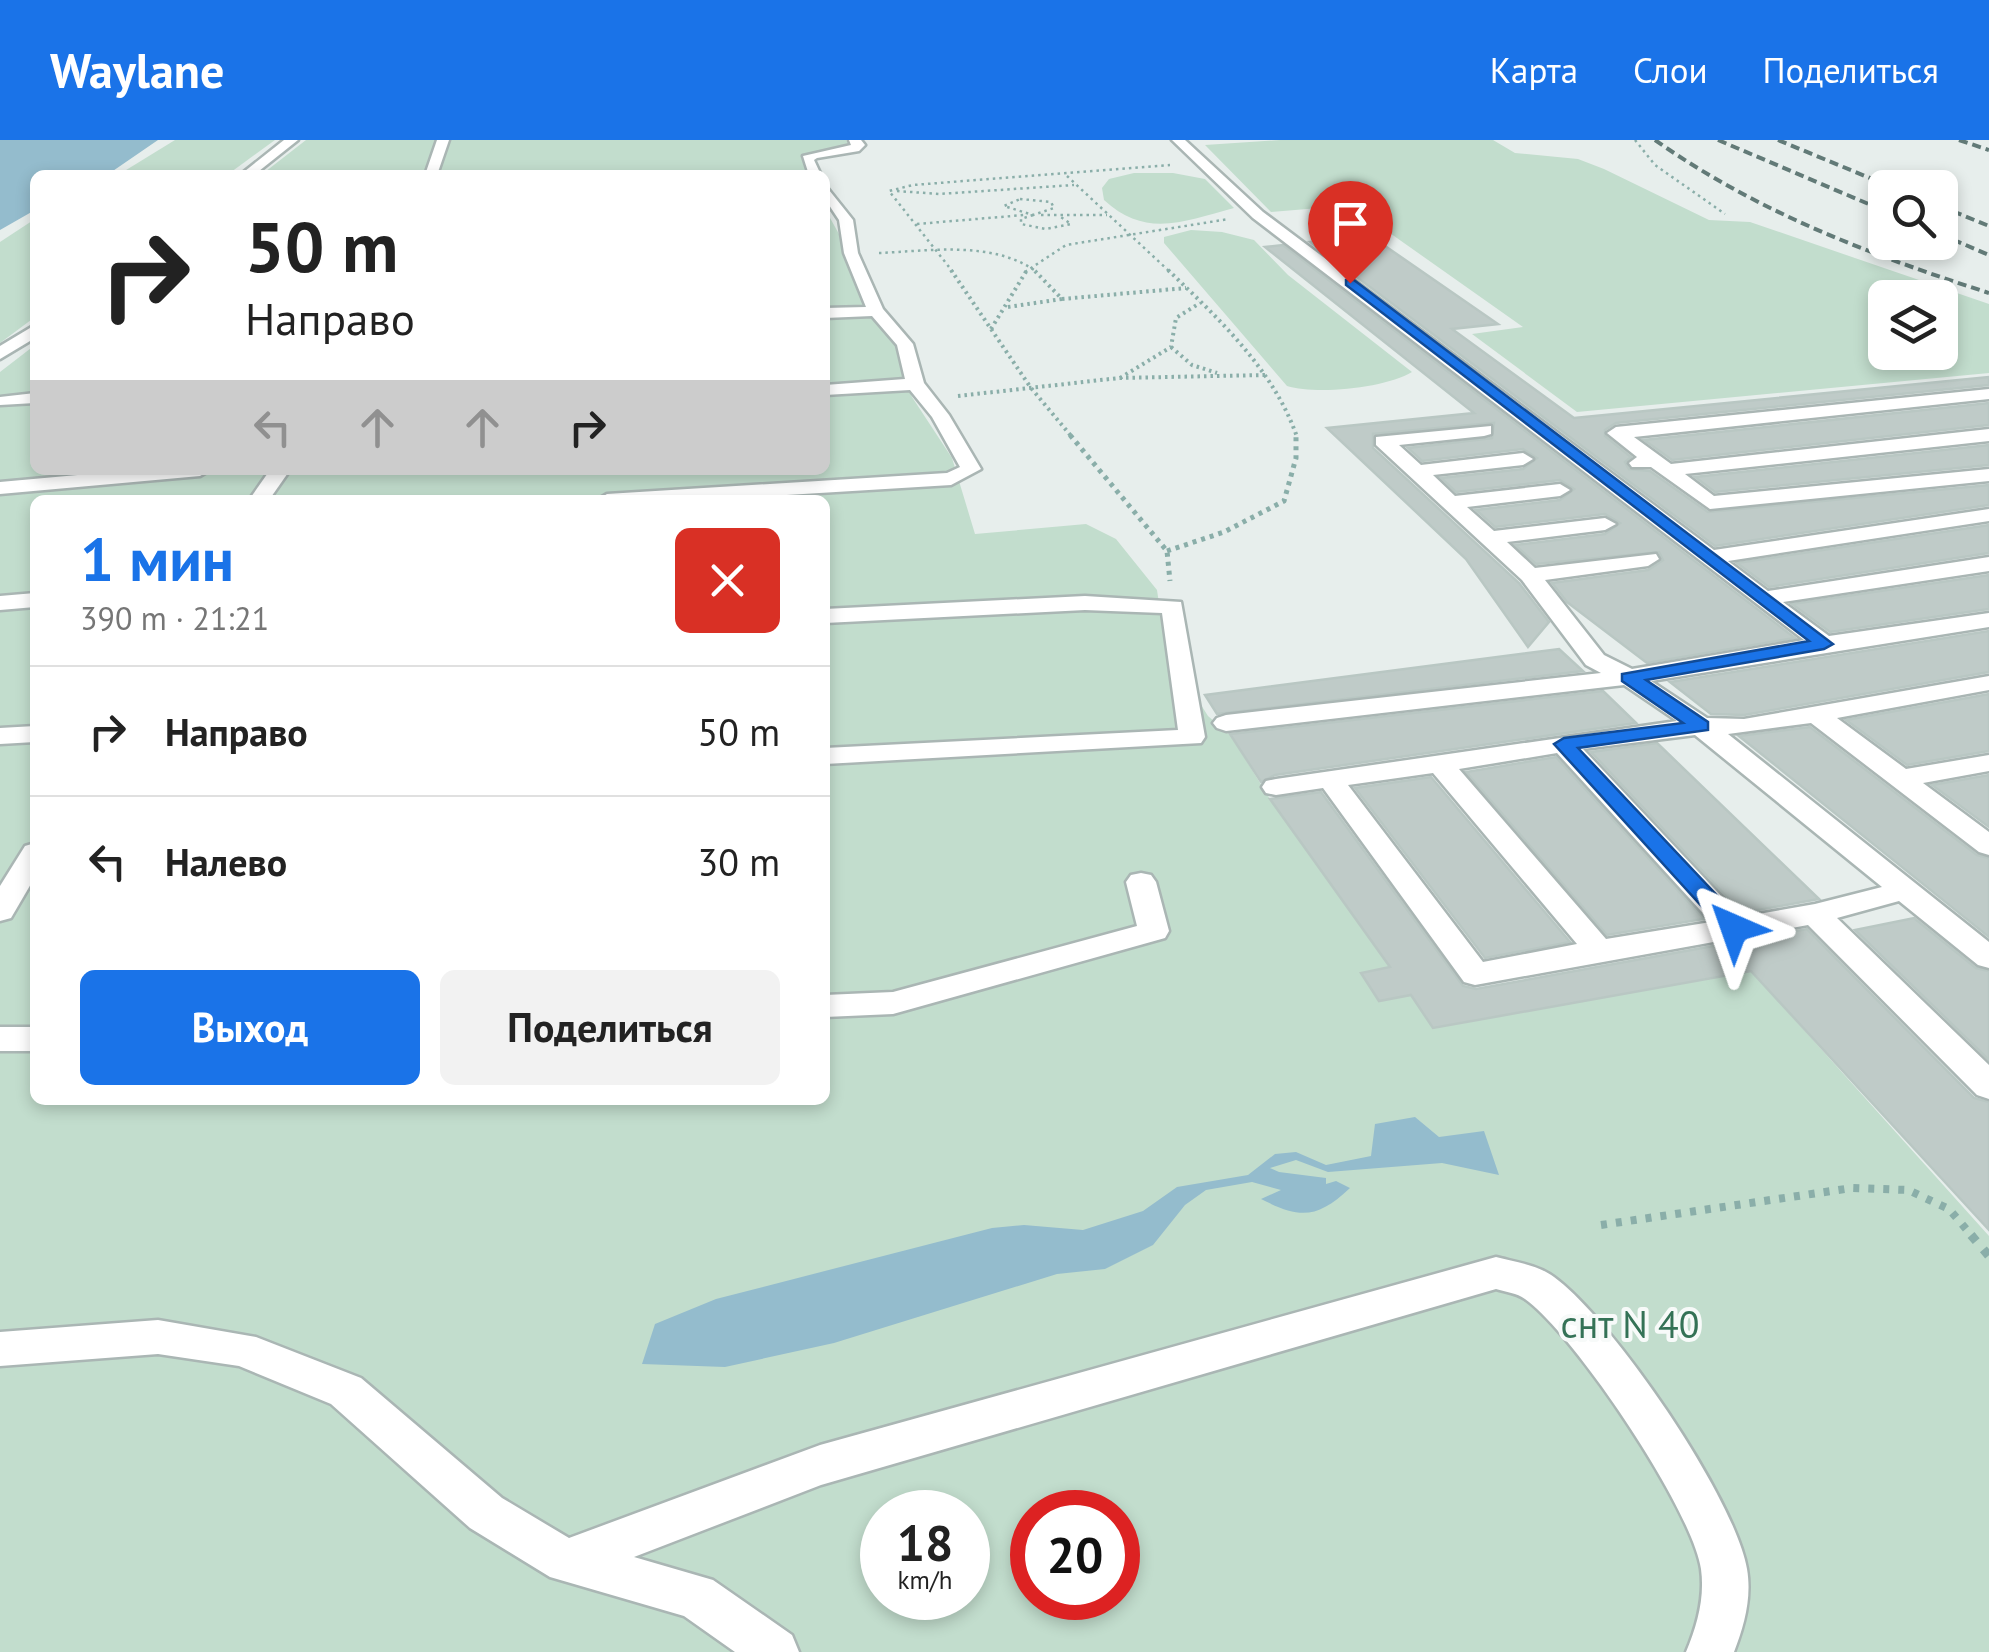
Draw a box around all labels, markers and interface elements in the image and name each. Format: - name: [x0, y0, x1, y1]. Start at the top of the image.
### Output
- text: Waylane: [50, 39, 224, 101]
- text: Карта: [1490, 47, 1578, 93]
- text: Слои: [1633, 47, 1708, 93]
- text: Поделиться: [1763, 47, 1939, 93]
- map controls: [1868, 170, 1958, 370]
- button: search: [1868, 170, 1958, 260]
- pin: [1308, 181, 1393, 284]
- icon: arrive: [1323, 196, 1378, 251]
- text: 50 m: [245, 201, 398, 291]
- icon: right: [80, 210, 210, 340]
- button: layers: [1868, 280, 1958, 370]
- text: Направо: [245, 289, 415, 347]
- icon: left: [245, 400, 300, 455]
- icon: ahead: [350, 400, 405, 455]
- icon: ahead: [455, 400, 510, 455]
- icon: right: [560, 400, 615, 455]
- text: 1 мин: [80, 520, 234, 598]
- button: close: [675, 528, 780, 633]
- text: 390 m · 21:21: [80, 597, 269, 639]
- icon: right: [80, 704, 135, 759]
- text: Направо: [165, 707, 308, 756]
- text: 50 m: [698, 707, 780, 756]
- icon: left: [80, 834, 135, 889]
- text: Налево: [165, 837, 287, 886]
- text: 30 m: [698, 837, 780, 886]
- position arrow: [1682, 876, 1786, 980]
- button: Выход: [80, 970, 420, 1085]
- button: Поделиться: [440, 970, 780, 1085]
- park label: снт N 40: [1561, 1299, 1699, 1348]
- speed limit sign: 20: [1010, 1490, 1140, 1620]
- text: 18: [897, 1510, 953, 1575]
- text: km/h: [898, 1564, 952, 1596]

